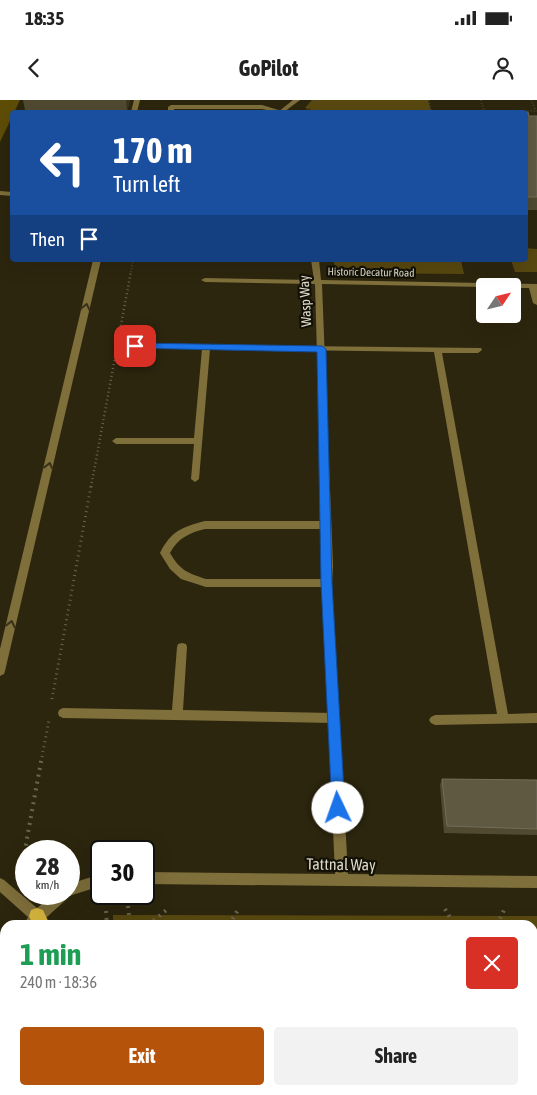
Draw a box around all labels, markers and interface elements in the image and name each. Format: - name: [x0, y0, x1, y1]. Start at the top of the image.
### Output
- text: 18:35: [25, 7, 64, 29]
- icon: back: [20, 54, 48, 82]
- icon: person: [489, 54, 517, 82]
- text: GoPilot: [239, 55, 298, 81]
- icon: left: [30, 130, 95, 195]
- text: 170 m: [113, 130, 192, 170]
- text: Turn left: [113, 171, 180, 197]
- icon: arrive: [75, 225, 103, 253]
- text: Then: [30, 228, 65, 250]
- street label: Historic Decatur Road: [327, 265, 415, 279]
- street label: Wasp Way: [296, 275, 314, 327]
- north arrow: [476, 278, 521, 322]
- map controls: [476, 278, 521, 323]
- one-way arrow: [80, 303, 91, 312]
- pin: [114, 325, 156, 367]
- icon: arrive: [121, 332, 149, 360]
- one-way arrow: [43, 461, 54, 470]
- one-way arrow: [5, 619, 16, 628]
- position arrow: [311, 781, 363, 833]
- speed limit sign: 30: [90, 840, 155, 905]
- text: 28: [36, 852, 59, 880]
- street label: Tattnal Way: [306, 854, 376, 875]
- text: km/h: [36, 878, 59, 892]
- text: 1 min: [20, 937, 81, 971]
- button: close: [466, 937, 518, 989]
- text: 240 m · 18:36: [20, 973, 97, 991]
- button: Exit: [20, 1027, 264, 1085]
- button: Share: [274, 1027, 518, 1085]

